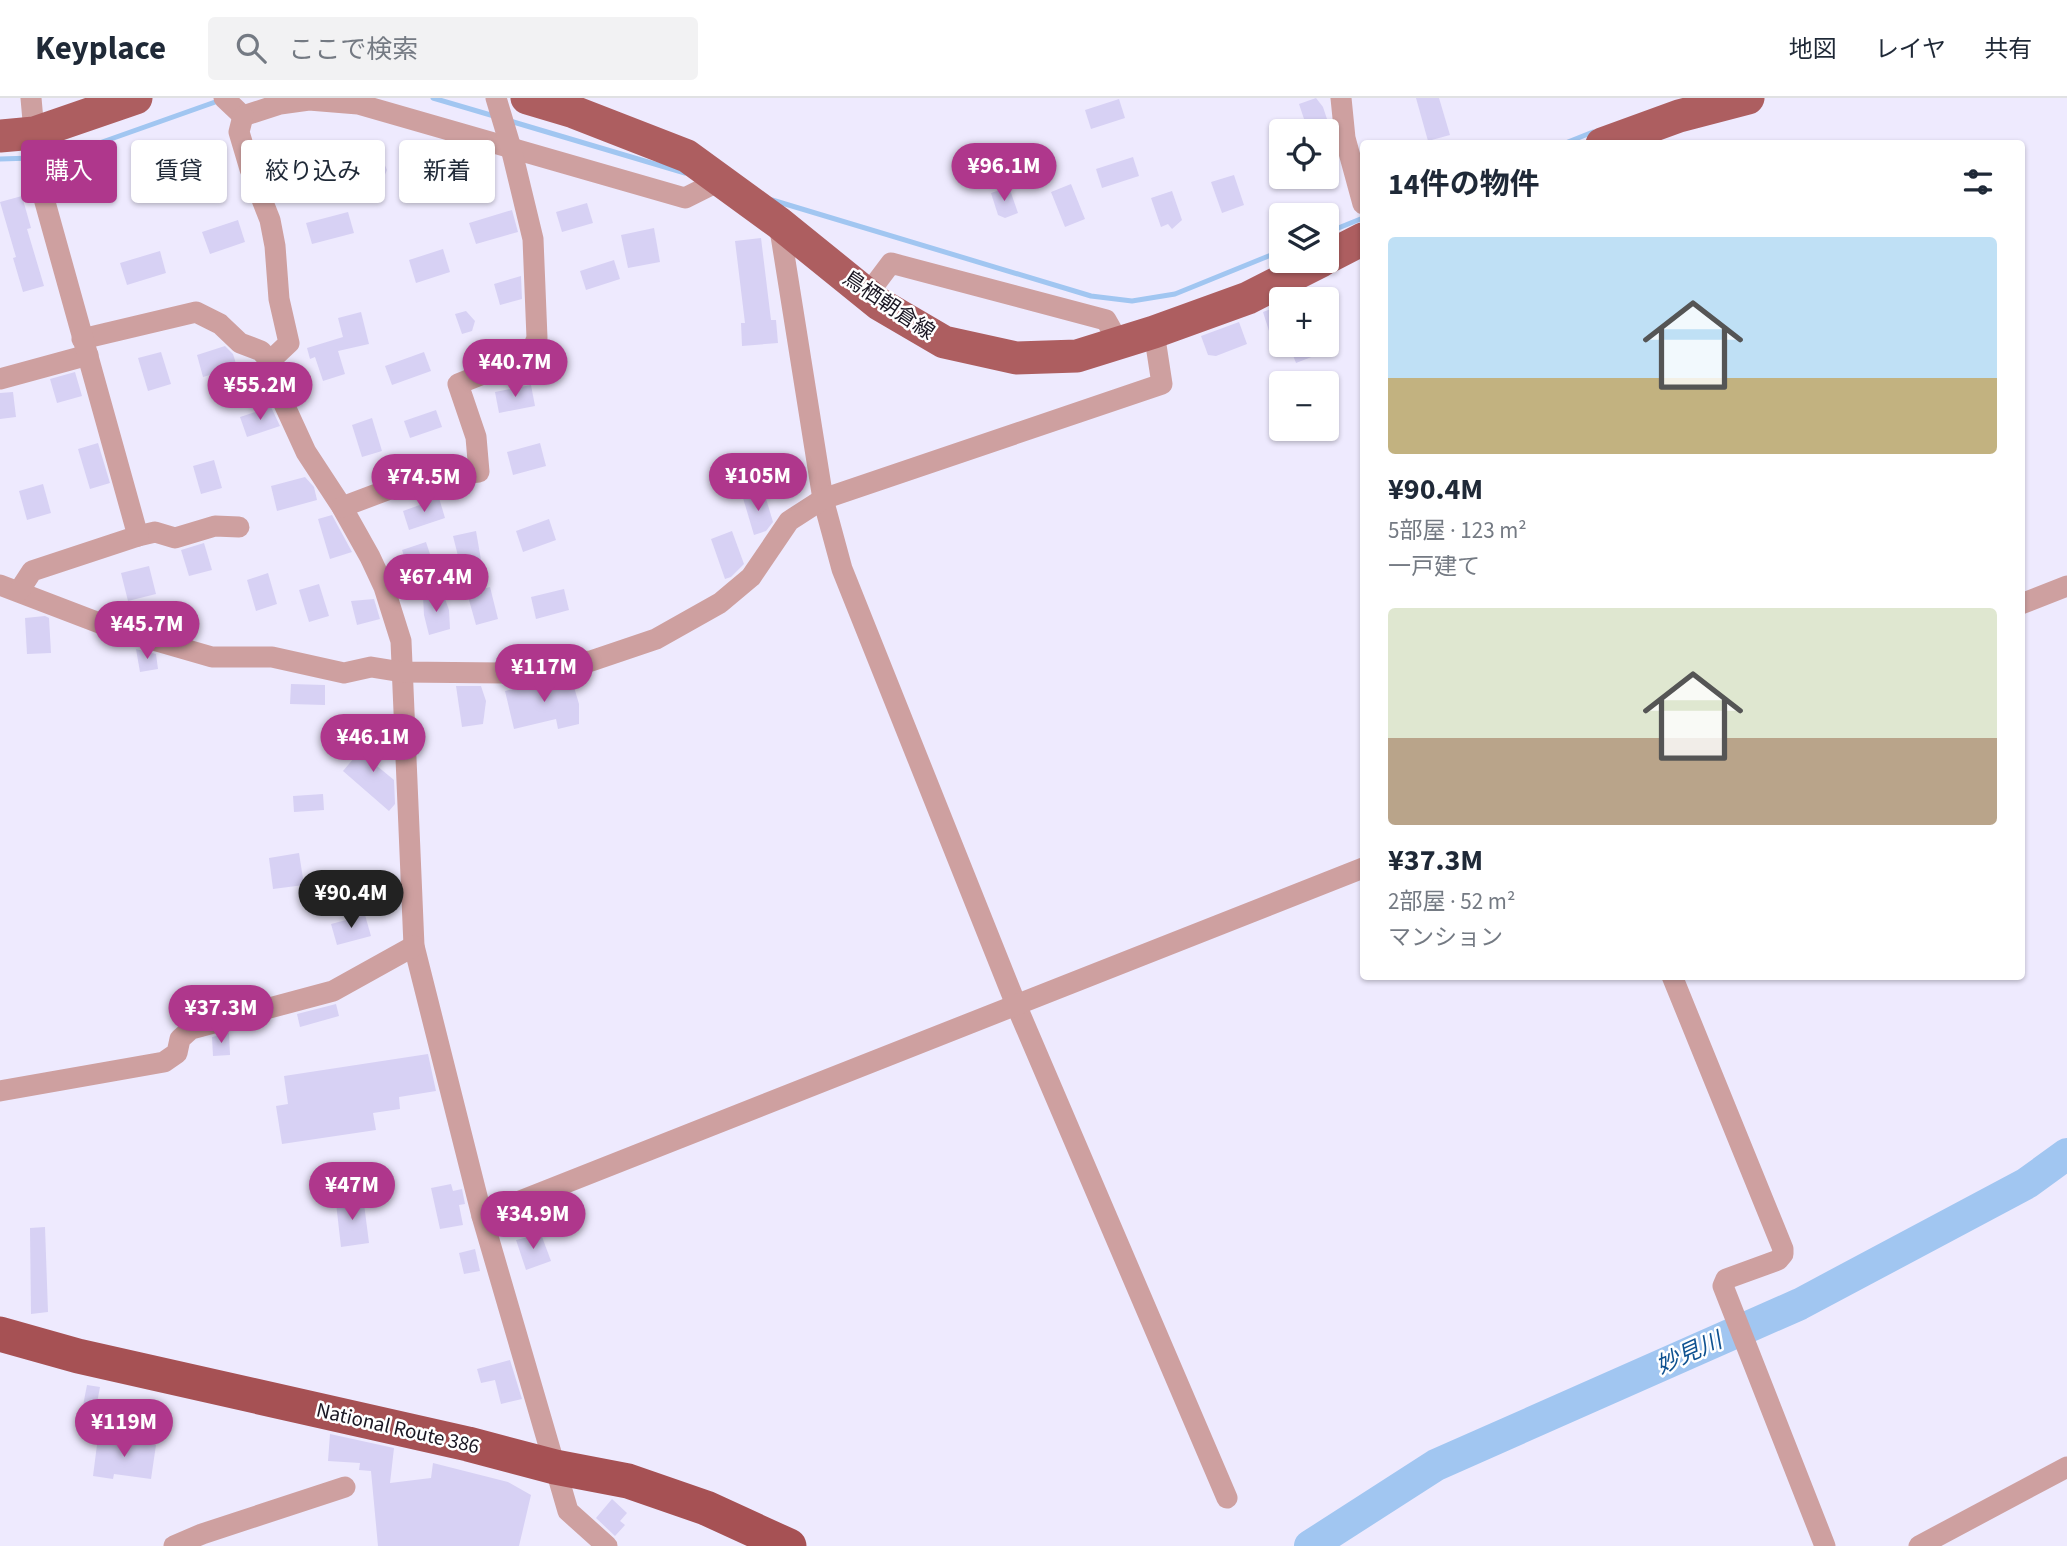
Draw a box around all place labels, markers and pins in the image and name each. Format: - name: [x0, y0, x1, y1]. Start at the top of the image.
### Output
- pin: ¥96.1M: [947, 144, 1061, 203]
- pin: ¥40.7M: [458, 340, 572, 399]
- pin: ¥55.2M: [203, 362, 317, 422]
- pin: ¥74.5M: [367, 454, 481, 514]
- pin: ¥105M: [709, 454, 807, 513]
- pin: ¥67.4M: [379, 554, 493, 614]
- pin: ¥45.7M: [90, 602, 204, 661]
- pin: ¥117M: [495, 644, 593, 704]
- pin: ¥46.1M: [316, 714, 430, 774]
- pin: ¥90.4M: [294, 870, 408, 930]
- pin: ¥37.3M: [164, 986, 278, 1045]
- pin: ¥47M: [311, 1162, 393, 1222]
- pin: ¥34.9M: [476, 1192, 590, 1251]
- pin: ¥119M: [75, 1400, 173, 1459]

